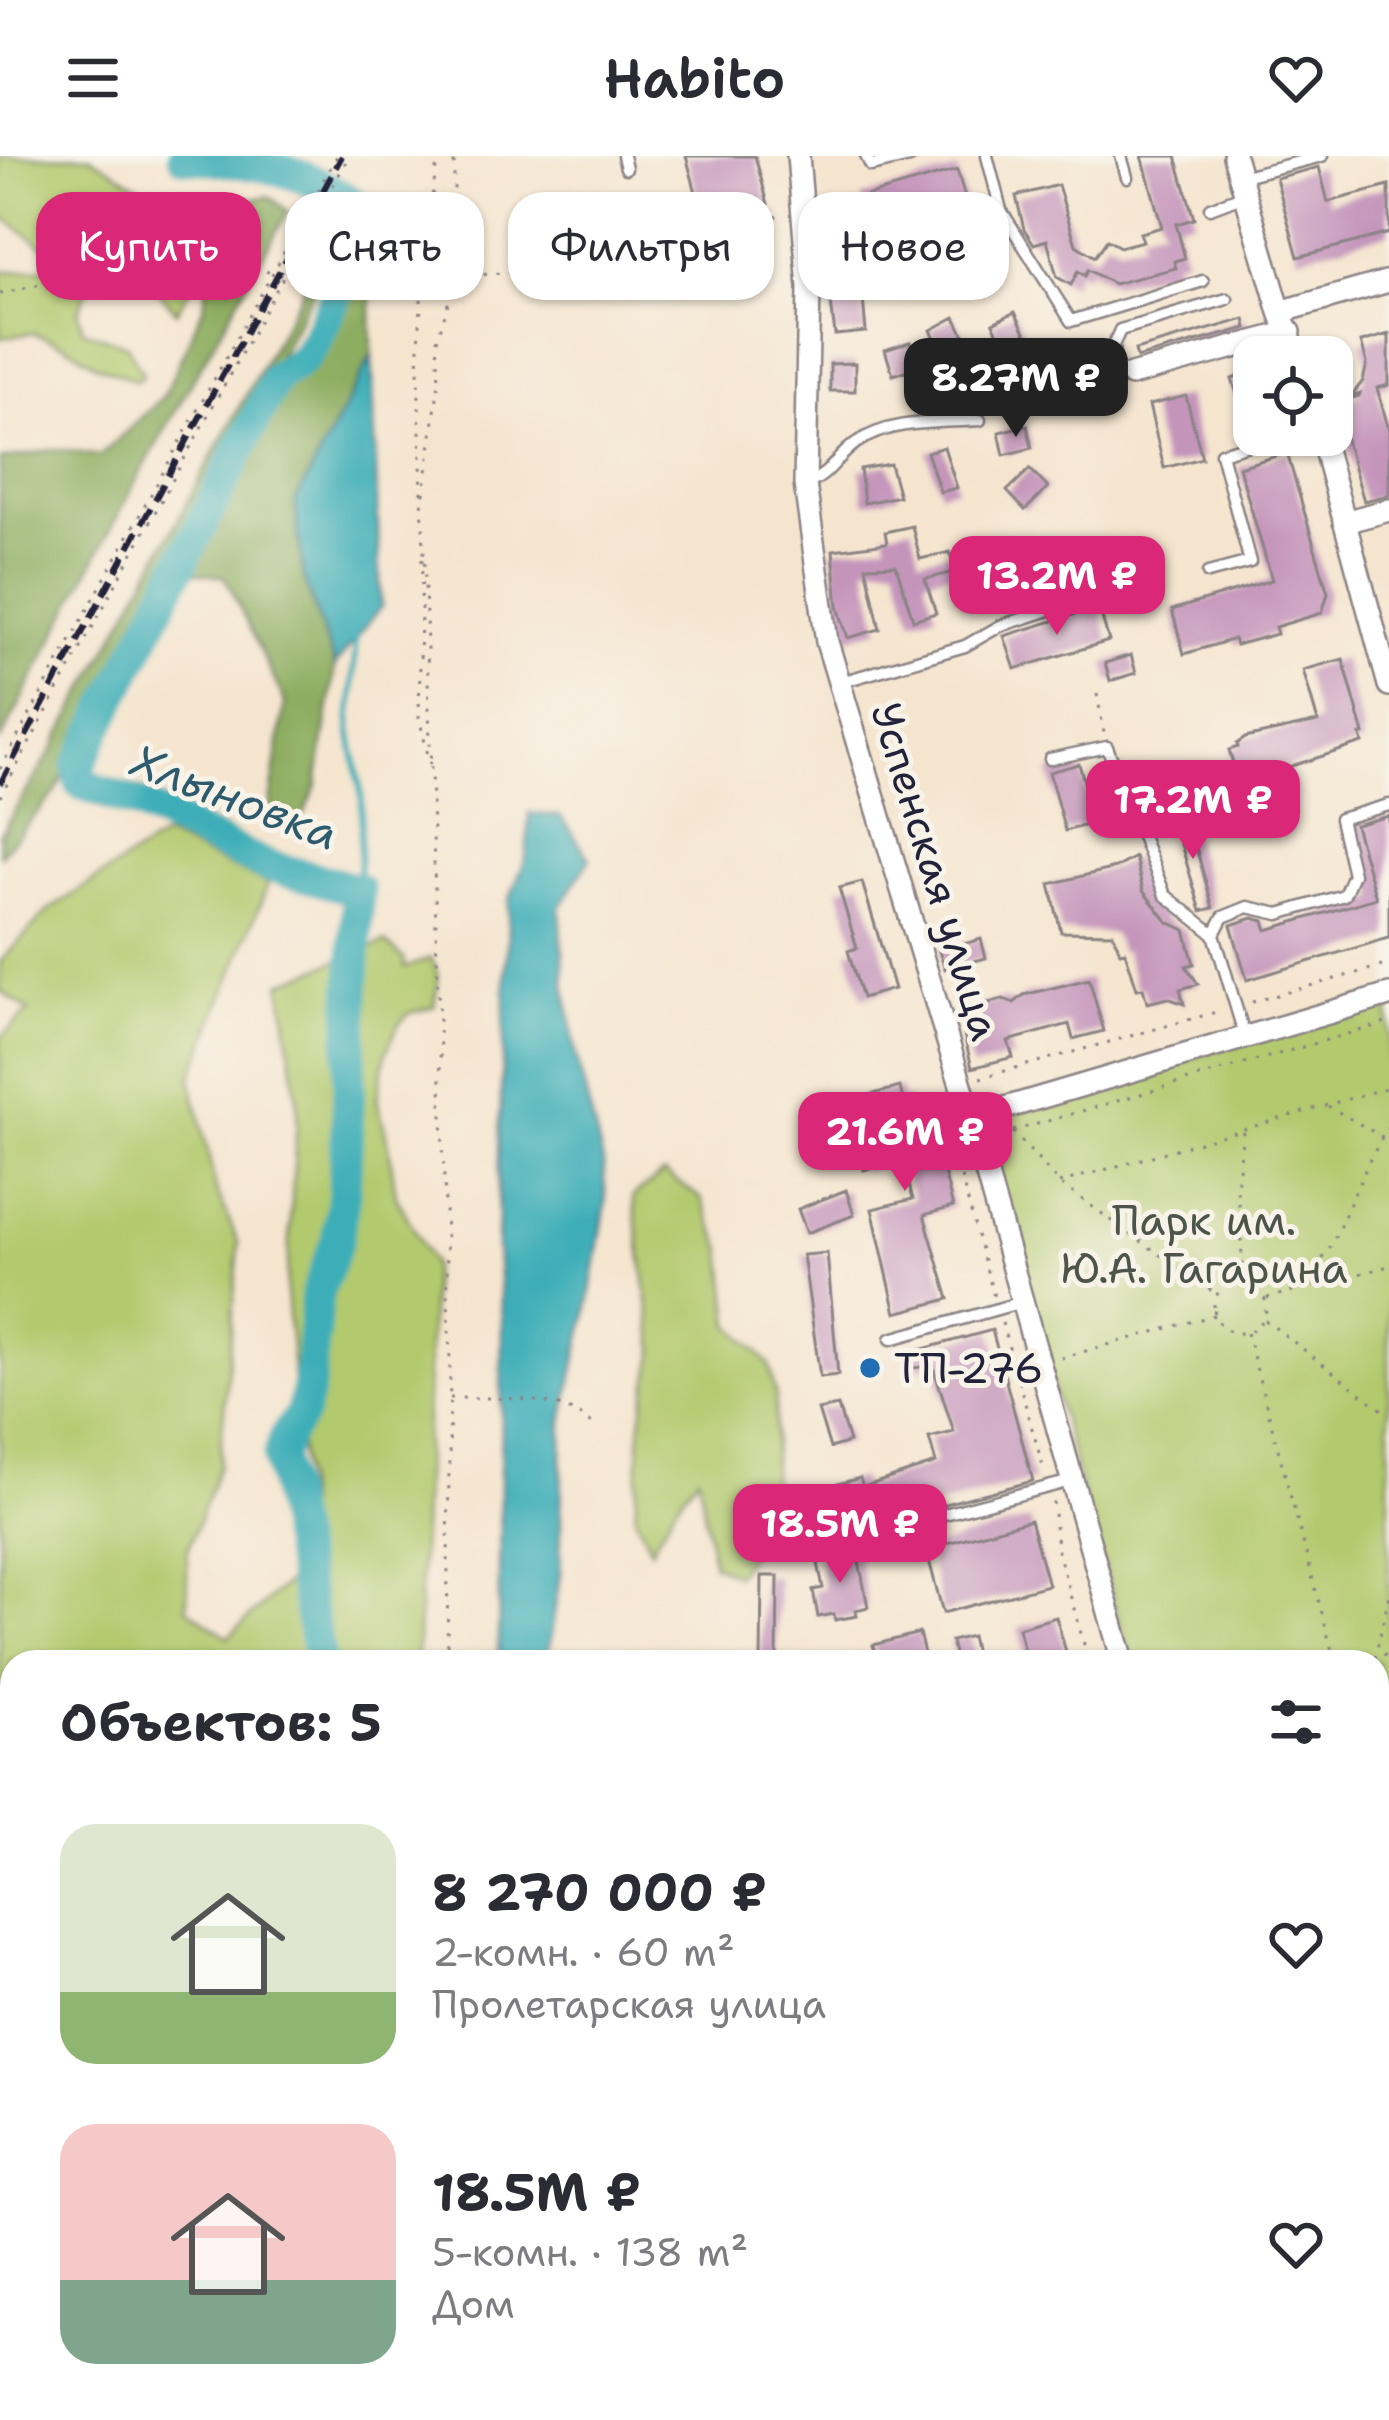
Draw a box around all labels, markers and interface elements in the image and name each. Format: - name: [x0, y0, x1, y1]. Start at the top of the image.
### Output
- text: Habito: [604, 42, 785, 114]
- icon: menu: [60, 45, 126, 111]
- icon: heart: [1263, 45, 1329, 111]
- chip: Купить: [36, 192, 261, 300]
- chip: Снять: [285, 192, 484, 300]
- chip: Фильтры: [508, 192, 774, 300]
- chip: Новое: [798, 192, 1009, 300]
- map controls: [1233, 336, 1353, 456]
- button: locate: [1233, 336, 1353, 456]
- pin: 8.27M ₽: [905, 338, 1127, 440]
- text: 8.27M ₽: [931, 351, 1101, 403]
- pin: 13.2M ₽: [946, 536, 1168, 638]
- text: 13.2M ₽: [976, 549, 1138, 601]
- street label: Успенская улица: [858, 696, 1014, 1046]
- water label: Хлыновка: [122, 730, 347, 864]
- pin: 17.2M ₽: [1082, 760, 1304, 862]
- text: 17.2M ₽: [1113, 773, 1273, 825]
- pin: 21.6M ₽: [794, 1092, 1016, 1194]
- text: 21.6M ₽: [825, 1105, 985, 1157]
- park label: Парк им. Ю.А. Гагарина: [1060, 1192, 1348, 1296]
- place label: ТП-276: [894, 1340, 1043, 1396]
- marker: ТП-276: [857, 1355, 883, 1381]
- pin: 18.5M ₽: [729, 1484, 951, 1586]
- text: 18.5M ₽: [760, 1497, 920, 1549]
- text: Объектов: 5: [60, 1688, 382, 1756]
- icon: filters: [1263, 1689, 1329, 1755]
- text: 8 270 000 ₽: [432, 1858, 767, 1926]
- icon: home: [156, 1872, 300, 2016]
- icon: heart: [1263, 1911, 1329, 1977]
- text: 2-комн. · 60 m²: [432, 1926, 735, 1978]
- text: Пролетарская улица: [432, 1978, 826, 2030]
- text: 18.5M ₽: [432, 2158, 641, 2226]
- icon: home: [156, 2172, 300, 2316]
- icon: heart: [1263, 2211, 1329, 2277]
- text: 5-комн. · 138 m²: [432, 2226, 748, 2278]
- text: Дом: [432, 2278, 514, 2330]

